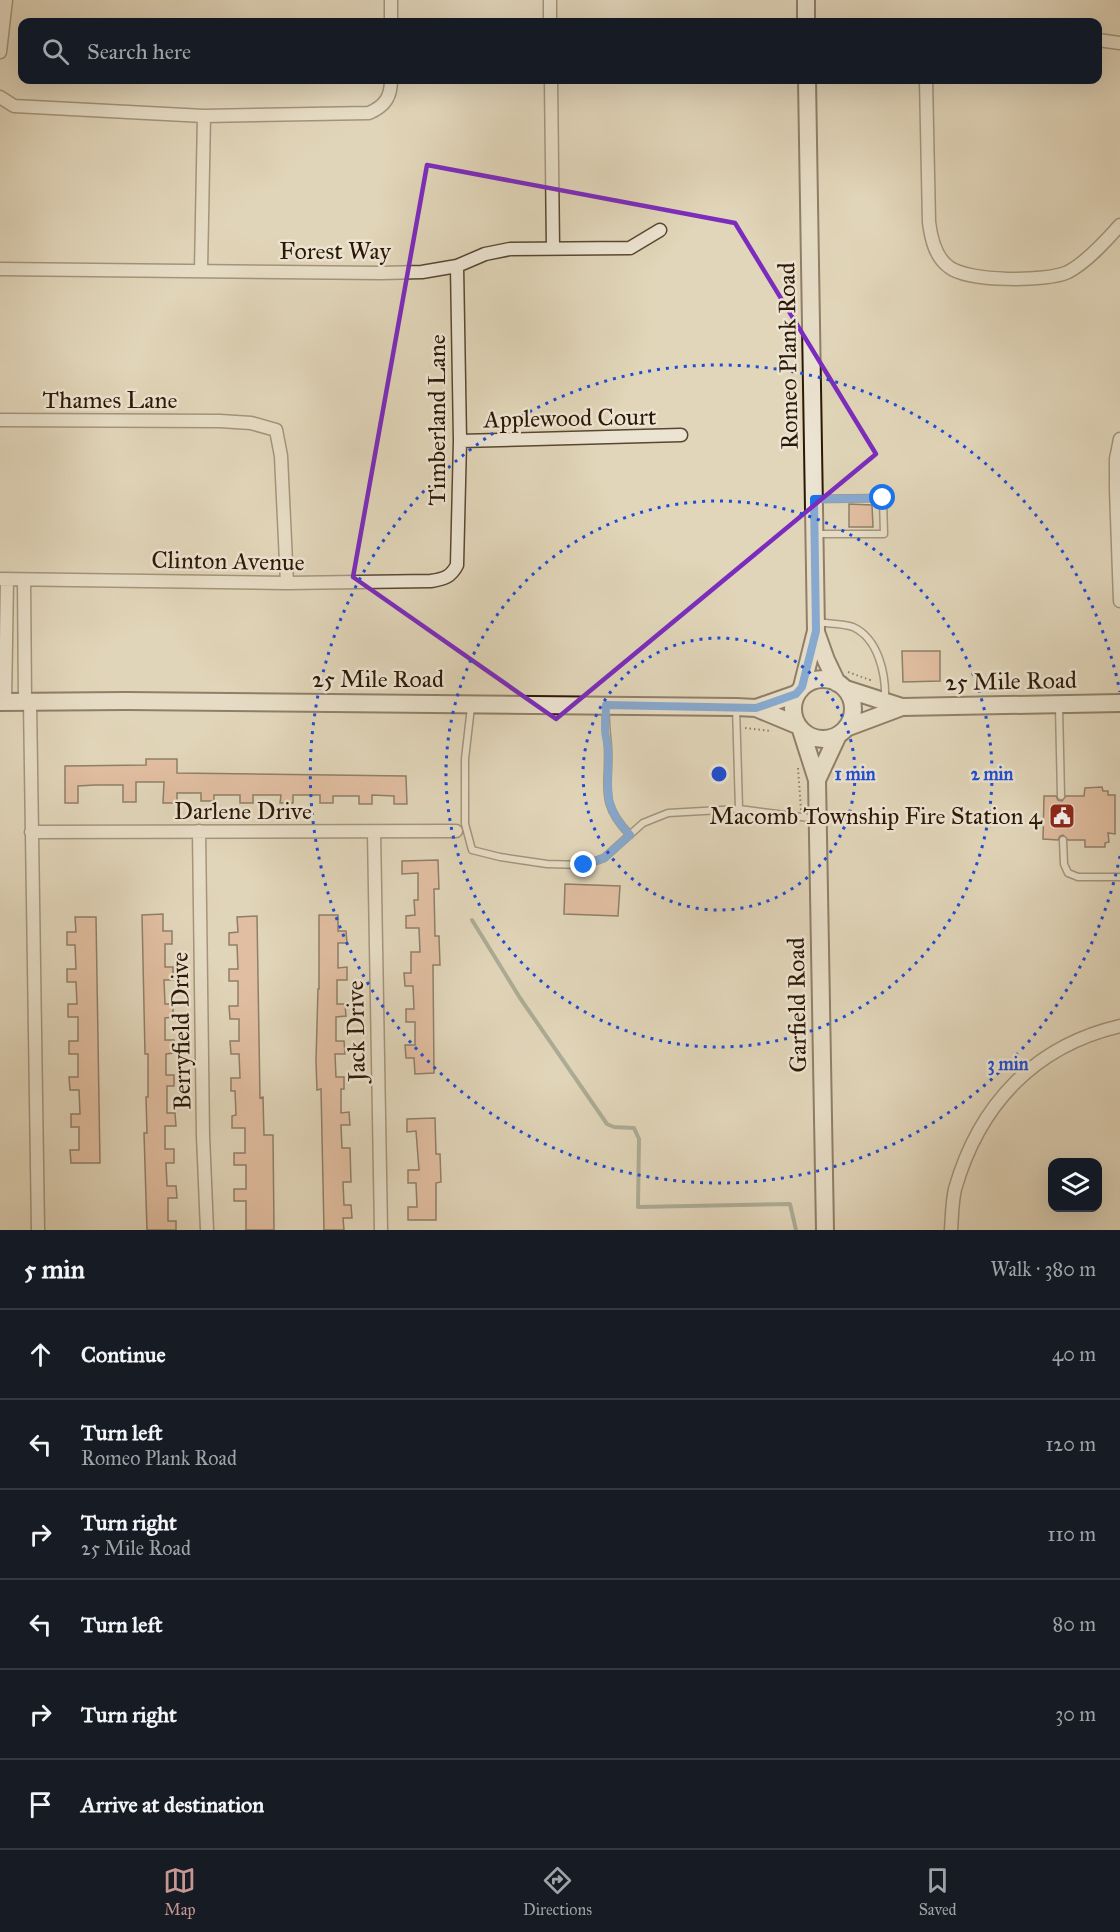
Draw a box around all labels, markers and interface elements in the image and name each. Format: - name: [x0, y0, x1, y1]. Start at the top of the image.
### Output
- search box: [18, 18, 1102, 84]
- icon: search: [39, 35, 72, 68]
- text: Search here: [87, 38, 191, 65]
- street label: Forest Way: [279, 236, 391, 266]
- street label: Romeo Plank Road: [771, 262, 805, 450]
- street label: Timberland Lane: [422, 334, 452, 506]
- street label: Thames Lane: [43, 385, 177, 415]
- street label: Applewood Court: [482, 401, 657, 435]
- route start: [869, 484, 895, 510]
- street label: Clinton Avenue: [151, 545, 305, 577]
- street label: 25 Mile Road: [312, 664, 444, 694]
- street label: 25 Mile Road: [945, 665, 1077, 697]
- text: 1 min: [835, 763, 876, 785]
- text: 2 min: [971, 763, 1014, 785]
- centre of rings: [709, 764, 729, 784]
- street label: Darlene Drive: [174, 796, 312, 826]
- place label: Macomb Township Fire Station 4: [709, 801, 1043, 831]
- public building icon: Macomb Township Fire Station 4: [1047, 801, 1077, 831]
- route end: [570, 851, 596, 877]
- street label: Garfield Road: [781, 937, 813, 1073]
- street label: Berryfield Drive: [165, 952, 197, 1110]
- street label: Jack Drive: [340, 980, 372, 1085]
- text: 3 min: [988, 1053, 1029, 1076]
- map controls: [1048, 1158, 1102, 1212]
- button: layers: [1048, 1158, 1102, 1212]
- text: 5 min: [24, 1253, 85, 1285]
- text: Walk · 380 m: [990, 1257, 1096, 1281]
- icon: ahead: [24, 1338, 57, 1371]
- text: Continue: [81, 1341, 166, 1368]
- text: 40 m: [1052, 1342, 1096, 1366]
- text: Turn left: [81, 1419, 163, 1446]
- icon: left: [24, 1428, 57, 1461]
- text: 120 m: [1045, 1432, 1096, 1456]
- text: Romeo Plank Road: [81, 1446, 237, 1470]
- text: Turn right: [81, 1509, 177, 1536]
- icon: right: [24, 1518, 57, 1551]
- text: 110 m: [1048, 1522, 1096, 1546]
- text: 25 Mile Road: [81, 1536, 191, 1560]
- icon: left: [24, 1608, 57, 1641]
- text: Turn left: [81, 1611, 163, 1638]
- text: 80 m: [1053, 1612, 1096, 1636]
- icon: right: [24, 1698, 57, 1731]
- text: Turn right: [81, 1701, 177, 1728]
- text: 30 m: [1055, 1702, 1096, 1726]
- icon: arrive: [24, 1788, 57, 1821]
- text: Arrive at destination: [81, 1791, 264, 1818]
- tab: Map: [163, 1864, 196, 1919]
- tab: Directions: [523, 1864, 592, 1919]
- tab: Saved: [919, 1864, 957, 1919]

